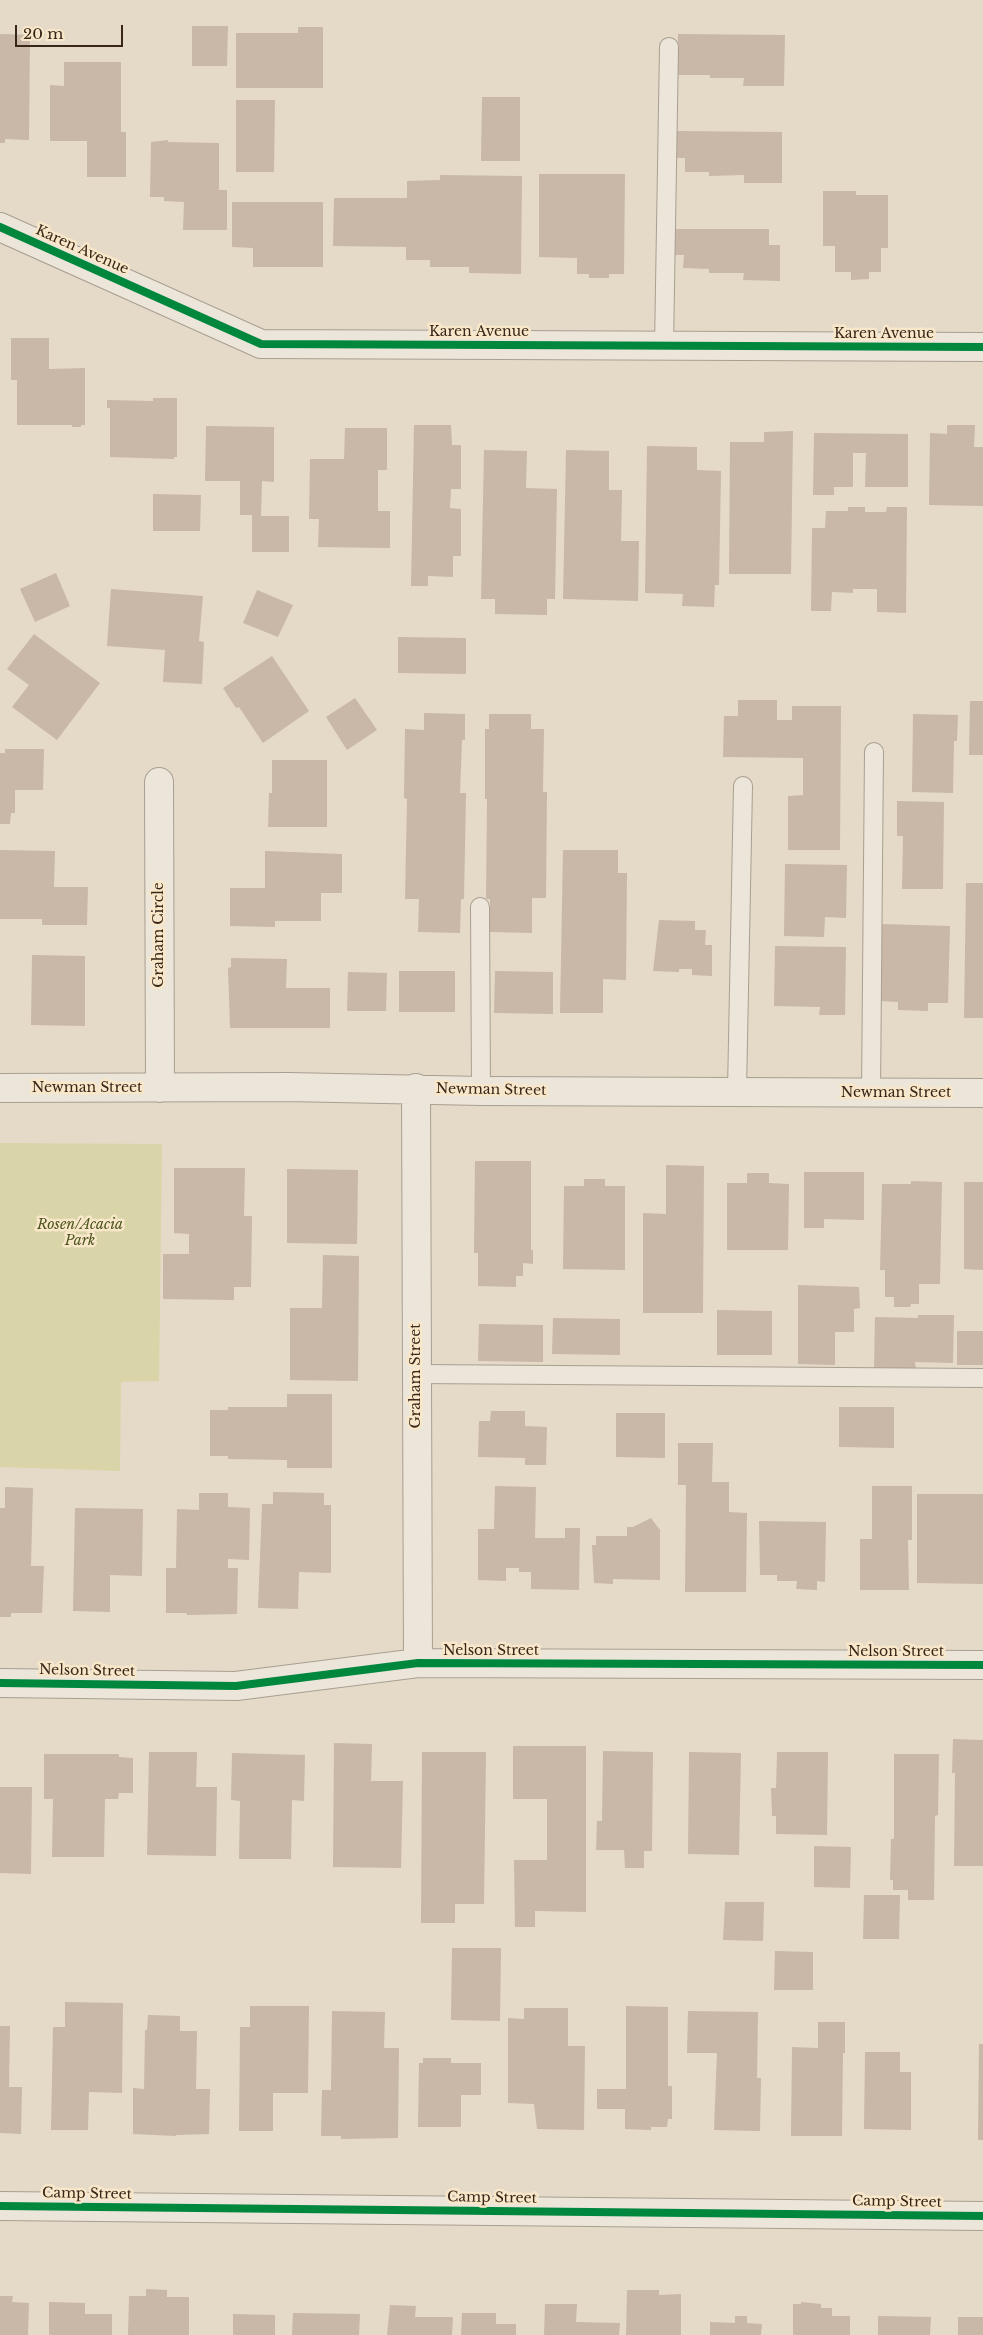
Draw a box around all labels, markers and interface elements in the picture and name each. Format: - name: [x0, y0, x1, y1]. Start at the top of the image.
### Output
- scale bar: [18, 15, 125, 47]
- text: 20 m: [23, 24, 63, 43]
- street label: Karen Avenue: [33, 222, 131, 278]
- street label: Karen Avenue: [429, 324, 529, 340]
- street label: Karen Avenue: [834, 326, 934, 342]
- street label: Graham Circle: [151, 882, 167, 988]
- street label: Newman Street: [32, 1080, 142, 1096]
- street label: Newman Street: [436, 1081, 546, 1099]
- street label: Newman Street: [841, 1085, 951, 1101]
- park label: Rosen/Acacia Park: [37, 1217, 123, 1250]
- street label: Graham Street: [408, 1323, 424, 1429]
- street label: Nelson Street: [443, 1643, 539, 1659]
- street label: Nelson Street: [848, 1644, 944, 1660]
- street label: Nelson Street: [39, 1662, 135, 1680]
- street label: Camp Street: [42, 2185, 132, 2203]
- street label: Camp Street: [447, 2189, 537, 2207]
- street label: Camp Street: [852, 2193, 942, 2211]

